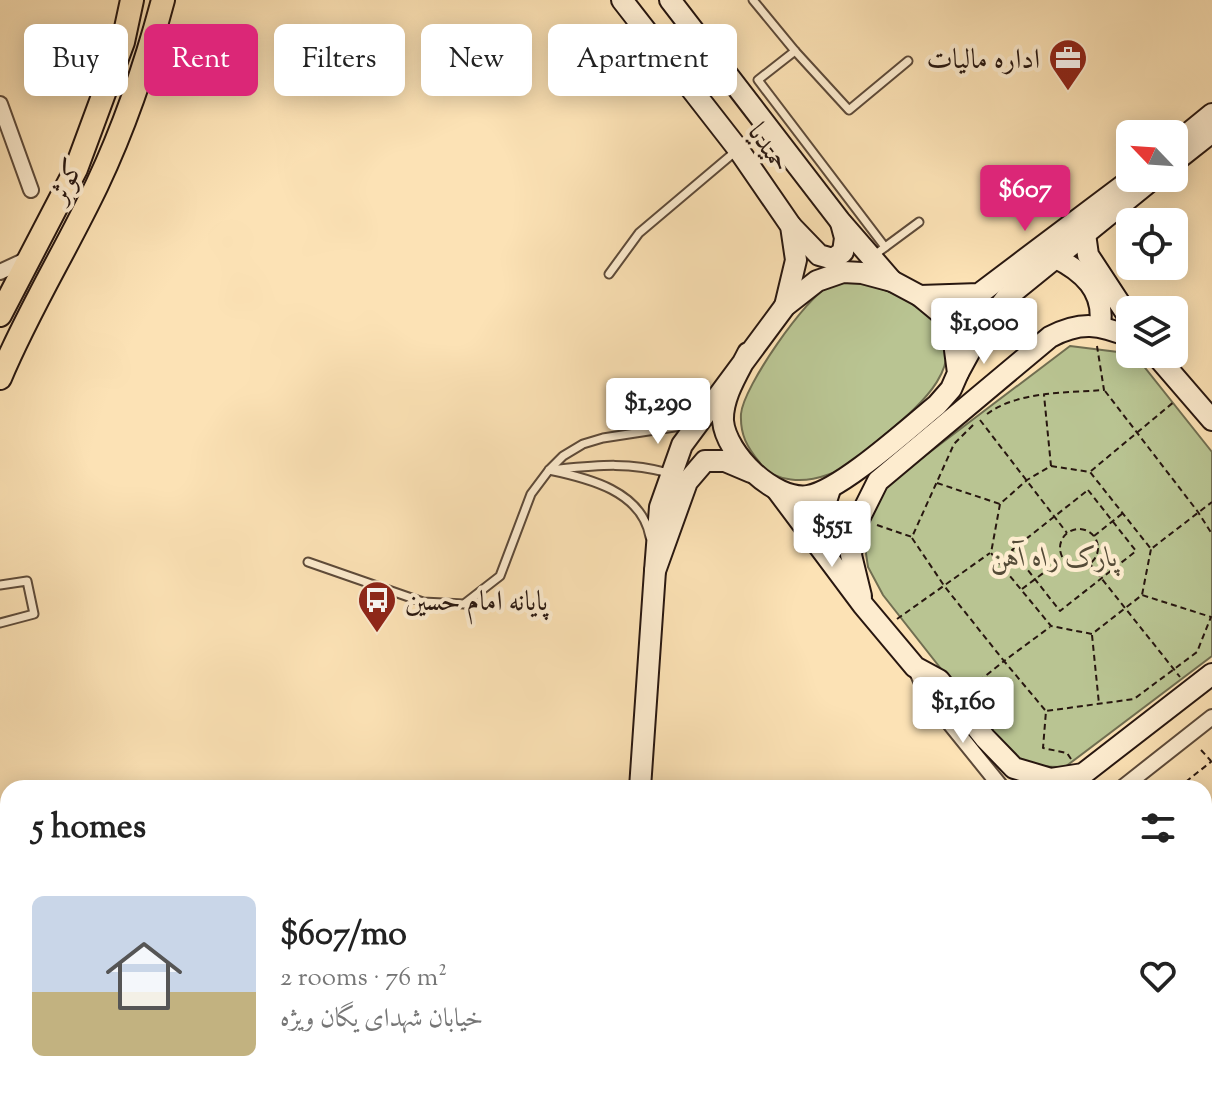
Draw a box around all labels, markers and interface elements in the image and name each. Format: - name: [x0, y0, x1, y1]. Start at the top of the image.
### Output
- chip: Buy: [24, 24, 128, 96]
- chip: Rent: [144, 24, 258, 96]
- chip: Filters: [274, 24, 405, 96]
- chip: New: [421, 24, 532, 96]
- chip: Apartment: [548, 24, 737, 96]
- office icon: اداره مالیات: [1047, 37, 1089, 92]
- place label: اداره مالیات: [926, 41, 1040, 81]
- street label: حمیدیا: [736, 116, 799, 182]
- north arrow: [1116, 120, 1188, 192]
- map controls: [1116, 120, 1188, 368]
- street label: کوثر: [39, 152, 96, 213]
- pin: $607: [978, 165, 1072, 233]
- text: $607: [998, 172, 1052, 209]
- button: locate: [1116, 208, 1188, 280]
- button: layers: [1116, 296, 1188, 368]
- pin: $1,000: [919, 298, 1049, 366]
- text: $1,000: [949, 305, 1019, 342]
- pin: $1,290: [593, 378, 723, 446]
- text: $1,290: [624, 385, 692, 422]
- pin: $551: [785, 501, 879, 569]
- text: $551: [812, 508, 852, 545]
- park label: پارک راه آهن: [990, 539, 1121, 579]
- bus stop icon: پایانه امام حسین: [356, 579, 398, 634]
- place label: پایانه امام حسین: [405, 583, 550, 625]
- pin: $1,160: [898, 677, 1028, 745]
- text: $1,160: [931, 684, 995, 721]
- text: 5 homes: [32, 804, 146, 853]
- icon: filters: [1136, 806, 1180, 850]
- text: $607/mo: [280, 911, 407, 960]
- icon: home: [96, 928, 192, 1024]
- icon: heart: [1136, 954, 1180, 998]
- text: 2 rooms · 76 m²: [280, 960, 447, 997]
- text: خیابان شهدای یگان ویژه: [280, 1001, 483, 1038]

